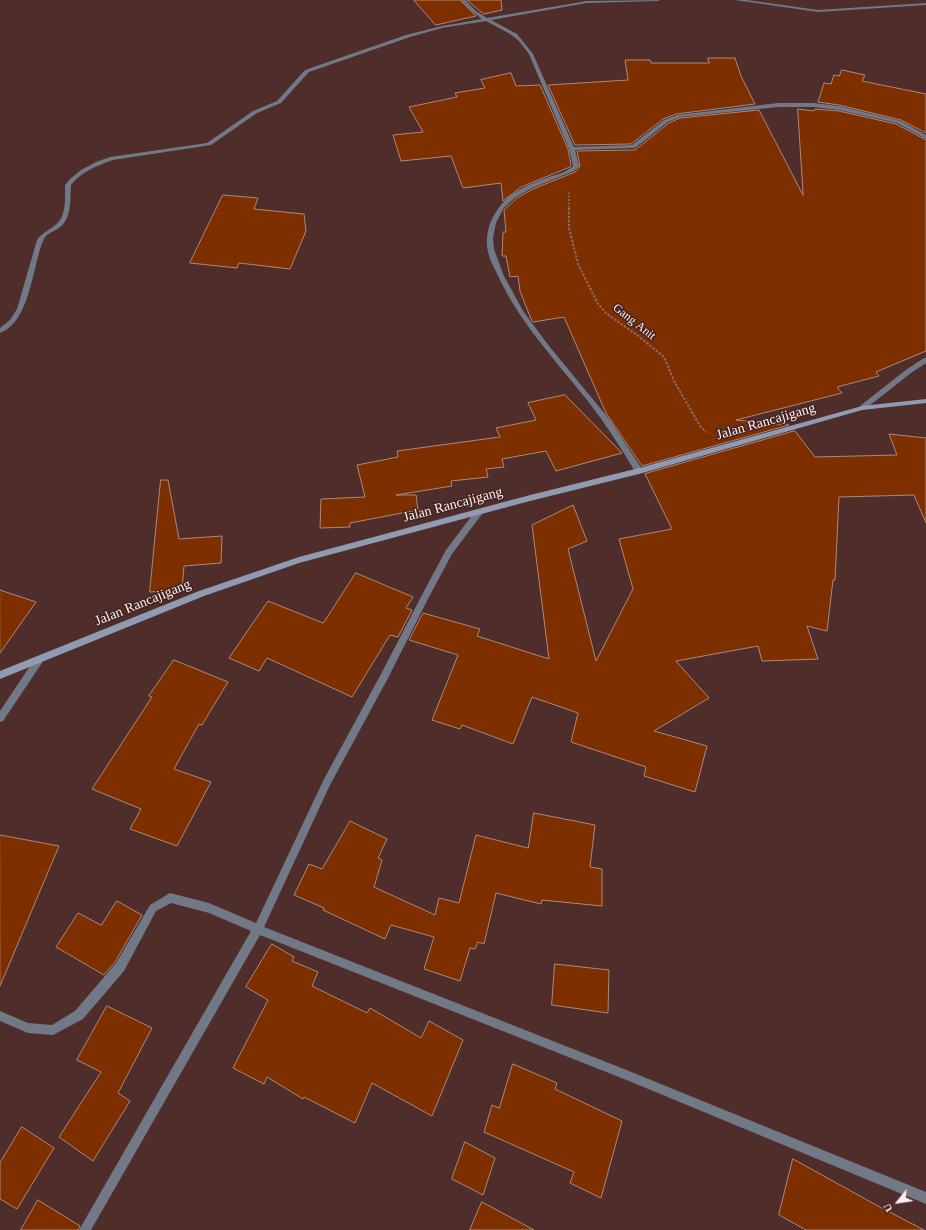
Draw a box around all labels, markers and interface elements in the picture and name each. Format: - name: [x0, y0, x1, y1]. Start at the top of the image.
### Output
- street label: Gang Anit: [610, 301, 658, 343]
- street label: Jalan Rancajigang: [715, 400, 817, 444]
- street label: Jalan Rancajigang: [401, 484, 505, 526]
- street label: Jalan Rancajigang: [92, 576, 194, 630]
- north arrow: [878, 1182, 918, 1222]
- text: U: [880, 1202, 895, 1214]

